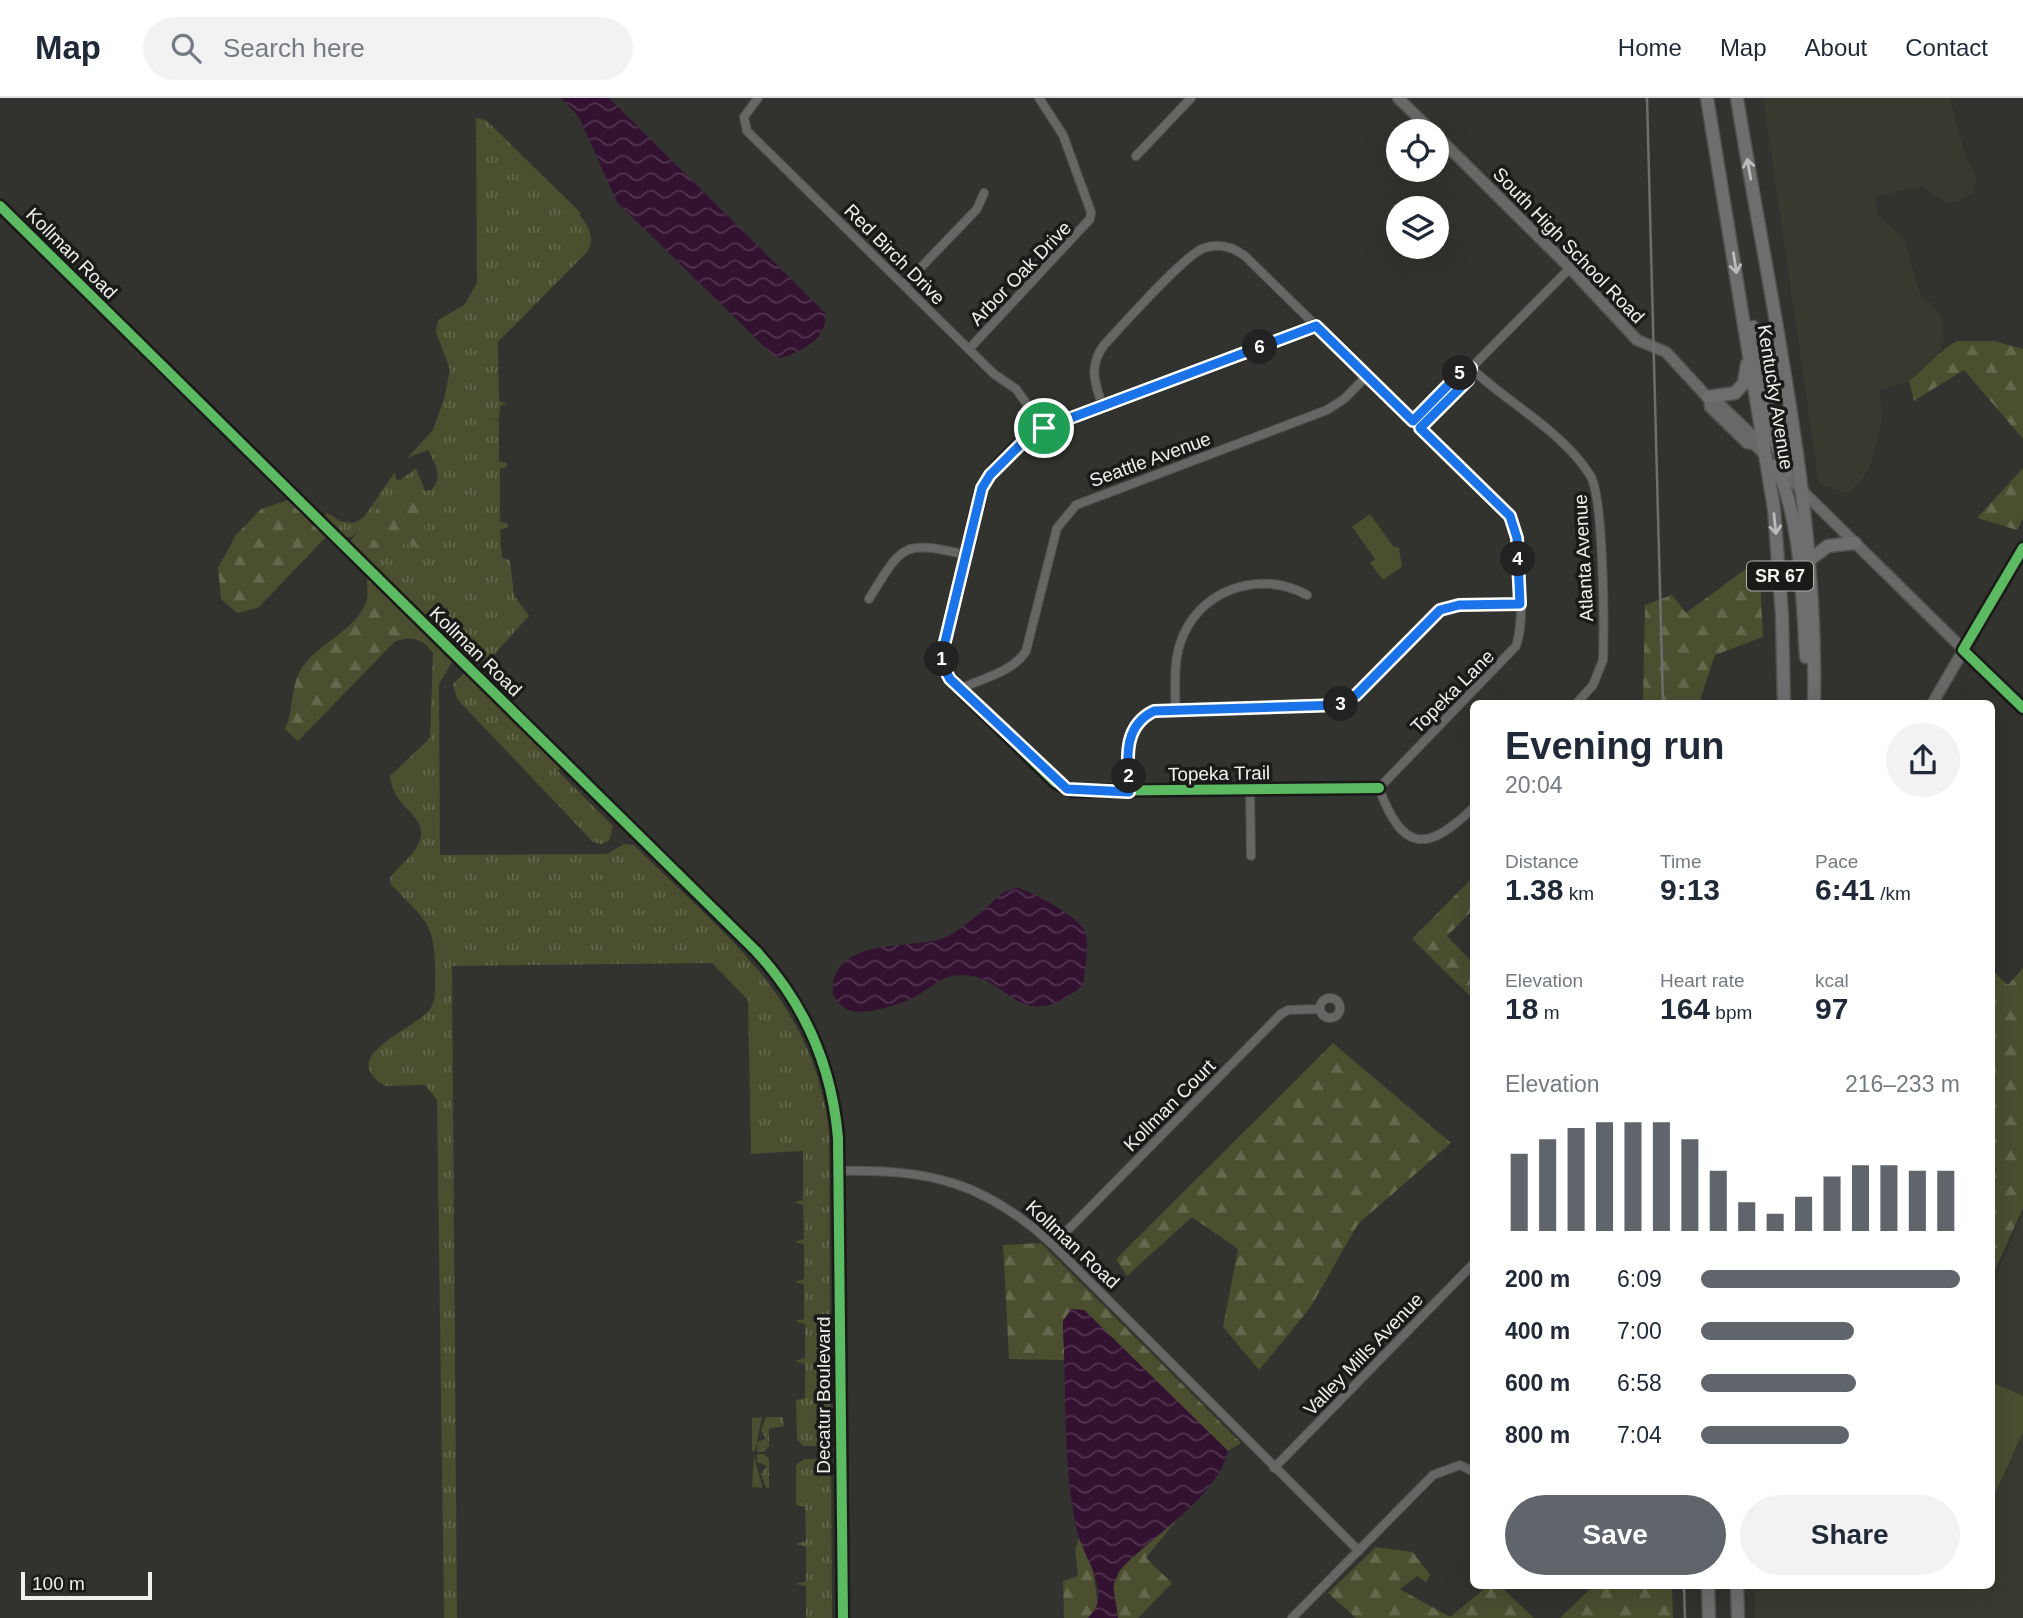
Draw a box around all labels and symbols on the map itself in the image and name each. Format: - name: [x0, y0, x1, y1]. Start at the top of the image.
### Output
- one-way arrow: [1742, 158, 1755, 181]
- street label: South High School Road: [1489, 163, 1648, 327]
- street label: Red Birch Drive: [840, 200, 949, 309]
- street label: Kollman Road: [22, 204, 121, 303]
- street label: Arbor Oak Drive: [965, 217, 1075, 330]
- one-way arrow: [1729, 251, 1742, 274]
- street label: Kentucky Avenue: [1754, 323, 1797, 471]
- pin: 6: [1242, 330, 1278, 364]
- pin: 5: [1442, 356, 1478, 390]
- pin: [1014, 398, 1074, 458]
- street label: Seattle Avenue: [1087, 428, 1214, 491]
- street label: Atlanta Avenue: [1570, 494, 1597, 622]
- one-way arrow: [1769, 512, 1782, 535]
- pin: 4: [1500, 542, 1536, 576]
- road number: SR 67: [1747, 562, 1813, 590]
- street label: Kollman Road: [425, 602, 526, 700]
- pin: 1: [925, 642, 960, 676]
- street label: Topeka Lane: [1406, 645, 1498, 737]
- pin: 3: [1324, 686, 1358, 722]
- pin: 2: [1112, 758, 1146, 794]
- street label: Topeka Trail: [1168, 762, 1270, 785]
- street label: Kollman Court: [1119, 1055, 1220, 1155]
- street label: Kollman Road: [1022, 1196, 1123, 1293]
- street label: Valley Mills Avenue: [1300, 1289, 1427, 1420]
- street label: Decatur Boulevard: [813, 1316, 834, 1474]
- scale bar: [21, 1569, 152, 1601]

